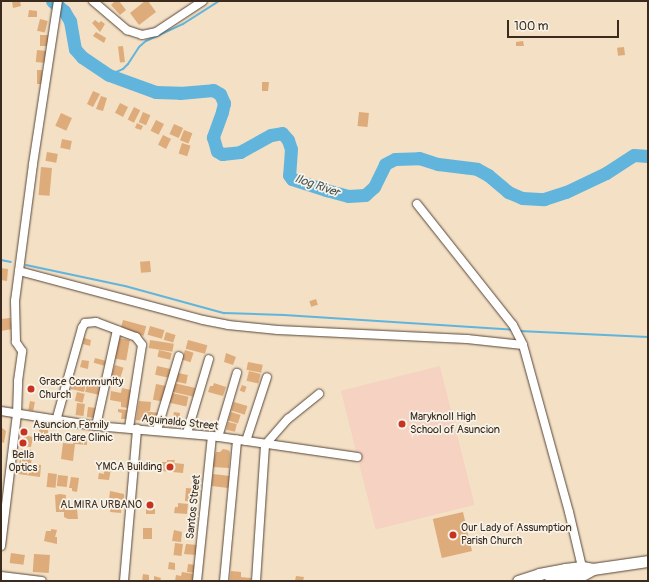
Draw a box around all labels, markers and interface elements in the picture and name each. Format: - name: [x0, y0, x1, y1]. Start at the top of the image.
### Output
- scale bar: [509, 12, 621, 38]
- text: 100 m: [514, 19, 548, 34]
- water label: Ilog River: [293, 172, 341, 200]
- place label: Grace Community Church: [39, 376, 123, 402]
- marker: Grace Community Church: [26, 384, 36, 394]
- place label: Maryknoll High School of Asuncion: [410, 411, 500, 437]
- street label: Aguinaldo Street: [141, 412, 219, 434]
- place label: Asuncion Family Health Care Clinic: [33, 419, 113, 445]
- marker: Maryknoll High School of Asuncion: [397, 419, 407, 429]
- marker: Asuncion Family Health Care Clinic: [18, 426, 30, 438]
- marker: Bella Optics: [18, 438, 28, 448]
- place label: Bella Optics: [8, 449, 38, 475]
- place label: YMCA Building: [96, 460, 162, 474]
- marker: YMCA Building: [165, 462, 175, 472]
- street label: Santos Street: [184, 474, 204, 540]
- place label: ALMIRA URBANO: [60, 498, 142, 512]
- marker: ALMIRA URBANO: [145, 500, 155, 510]
- place label: Our Lady of Assumption Parish Church: [461, 522, 572, 548]
- marker: Our Lady of Assumption Parish Church: [448, 530, 458, 540]

